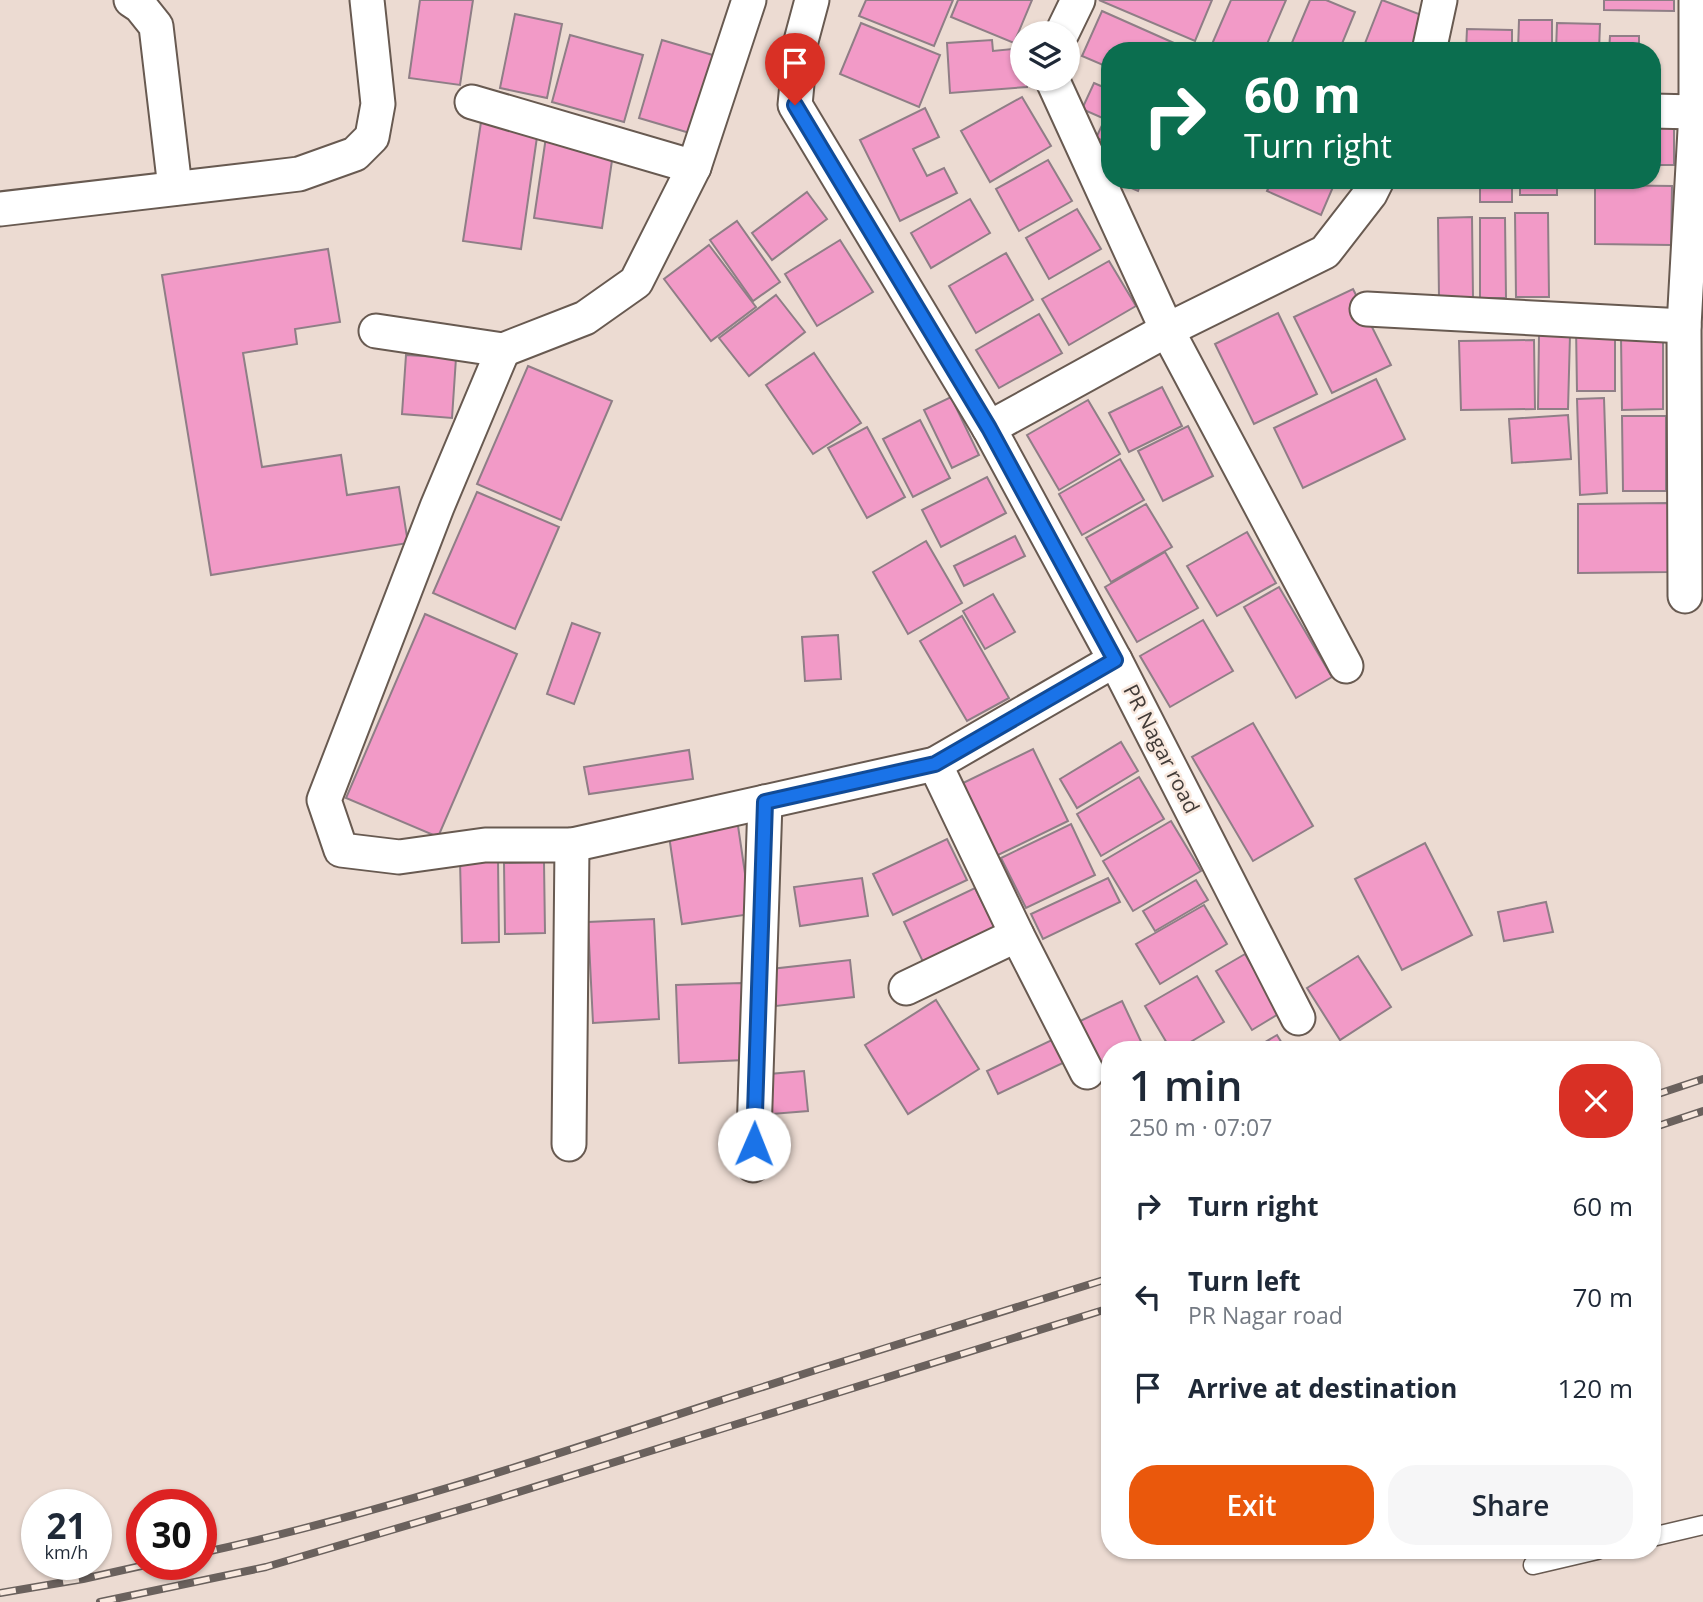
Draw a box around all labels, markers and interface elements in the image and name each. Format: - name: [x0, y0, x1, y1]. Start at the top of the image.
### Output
- map controls: [1010, 21, 1080, 91]
- button: layers: [1010, 21, 1080, 91]
- pin: [765, 33, 825, 105]
- icon: arrive: [776, 44, 814, 82]
- text: 60 m: [1244, 61, 1361, 127]
- icon: right: [1129, 70, 1220, 161]
- text: Turn right: [1244, 124, 1392, 167]
- street label: PR Nagar road: [1117, 679, 1206, 818]
- text: 1 min: [1129, 1056, 1242, 1113]
- button: close: [1559, 1064, 1633, 1138]
- position arrow: [717, 1107, 791, 1181]
- text: 250 m · 07:07: [1129, 1111, 1272, 1143]
- icon: right: [1129, 1187, 1167, 1225]
- text: Turn right: [1188, 1188, 1319, 1224]
- text: 60 m: [1572, 1188, 1633, 1224]
- text: Turn left: [1188, 1263, 1300, 1299]
- icon: left: [1129, 1278, 1167, 1316]
- text: 70 m: [1572, 1279, 1633, 1315]
- text: PR Nagar road: [1188, 1299, 1343, 1331]
- icon: arrive: [1129, 1369, 1167, 1407]
- text: Arrive at destination: [1188, 1370, 1457, 1406]
- text: 120 m: [1558, 1370, 1633, 1406]
- button: Exit: [1129, 1465, 1374, 1545]
- button: Share: [1388, 1465, 1633, 1545]
- speed limit sign: 30: [126, 1489, 217, 1580]
- text: 21: [46, 1502, 87, 1549]
- text: km/h: [45, 1540, 88, 1564]

